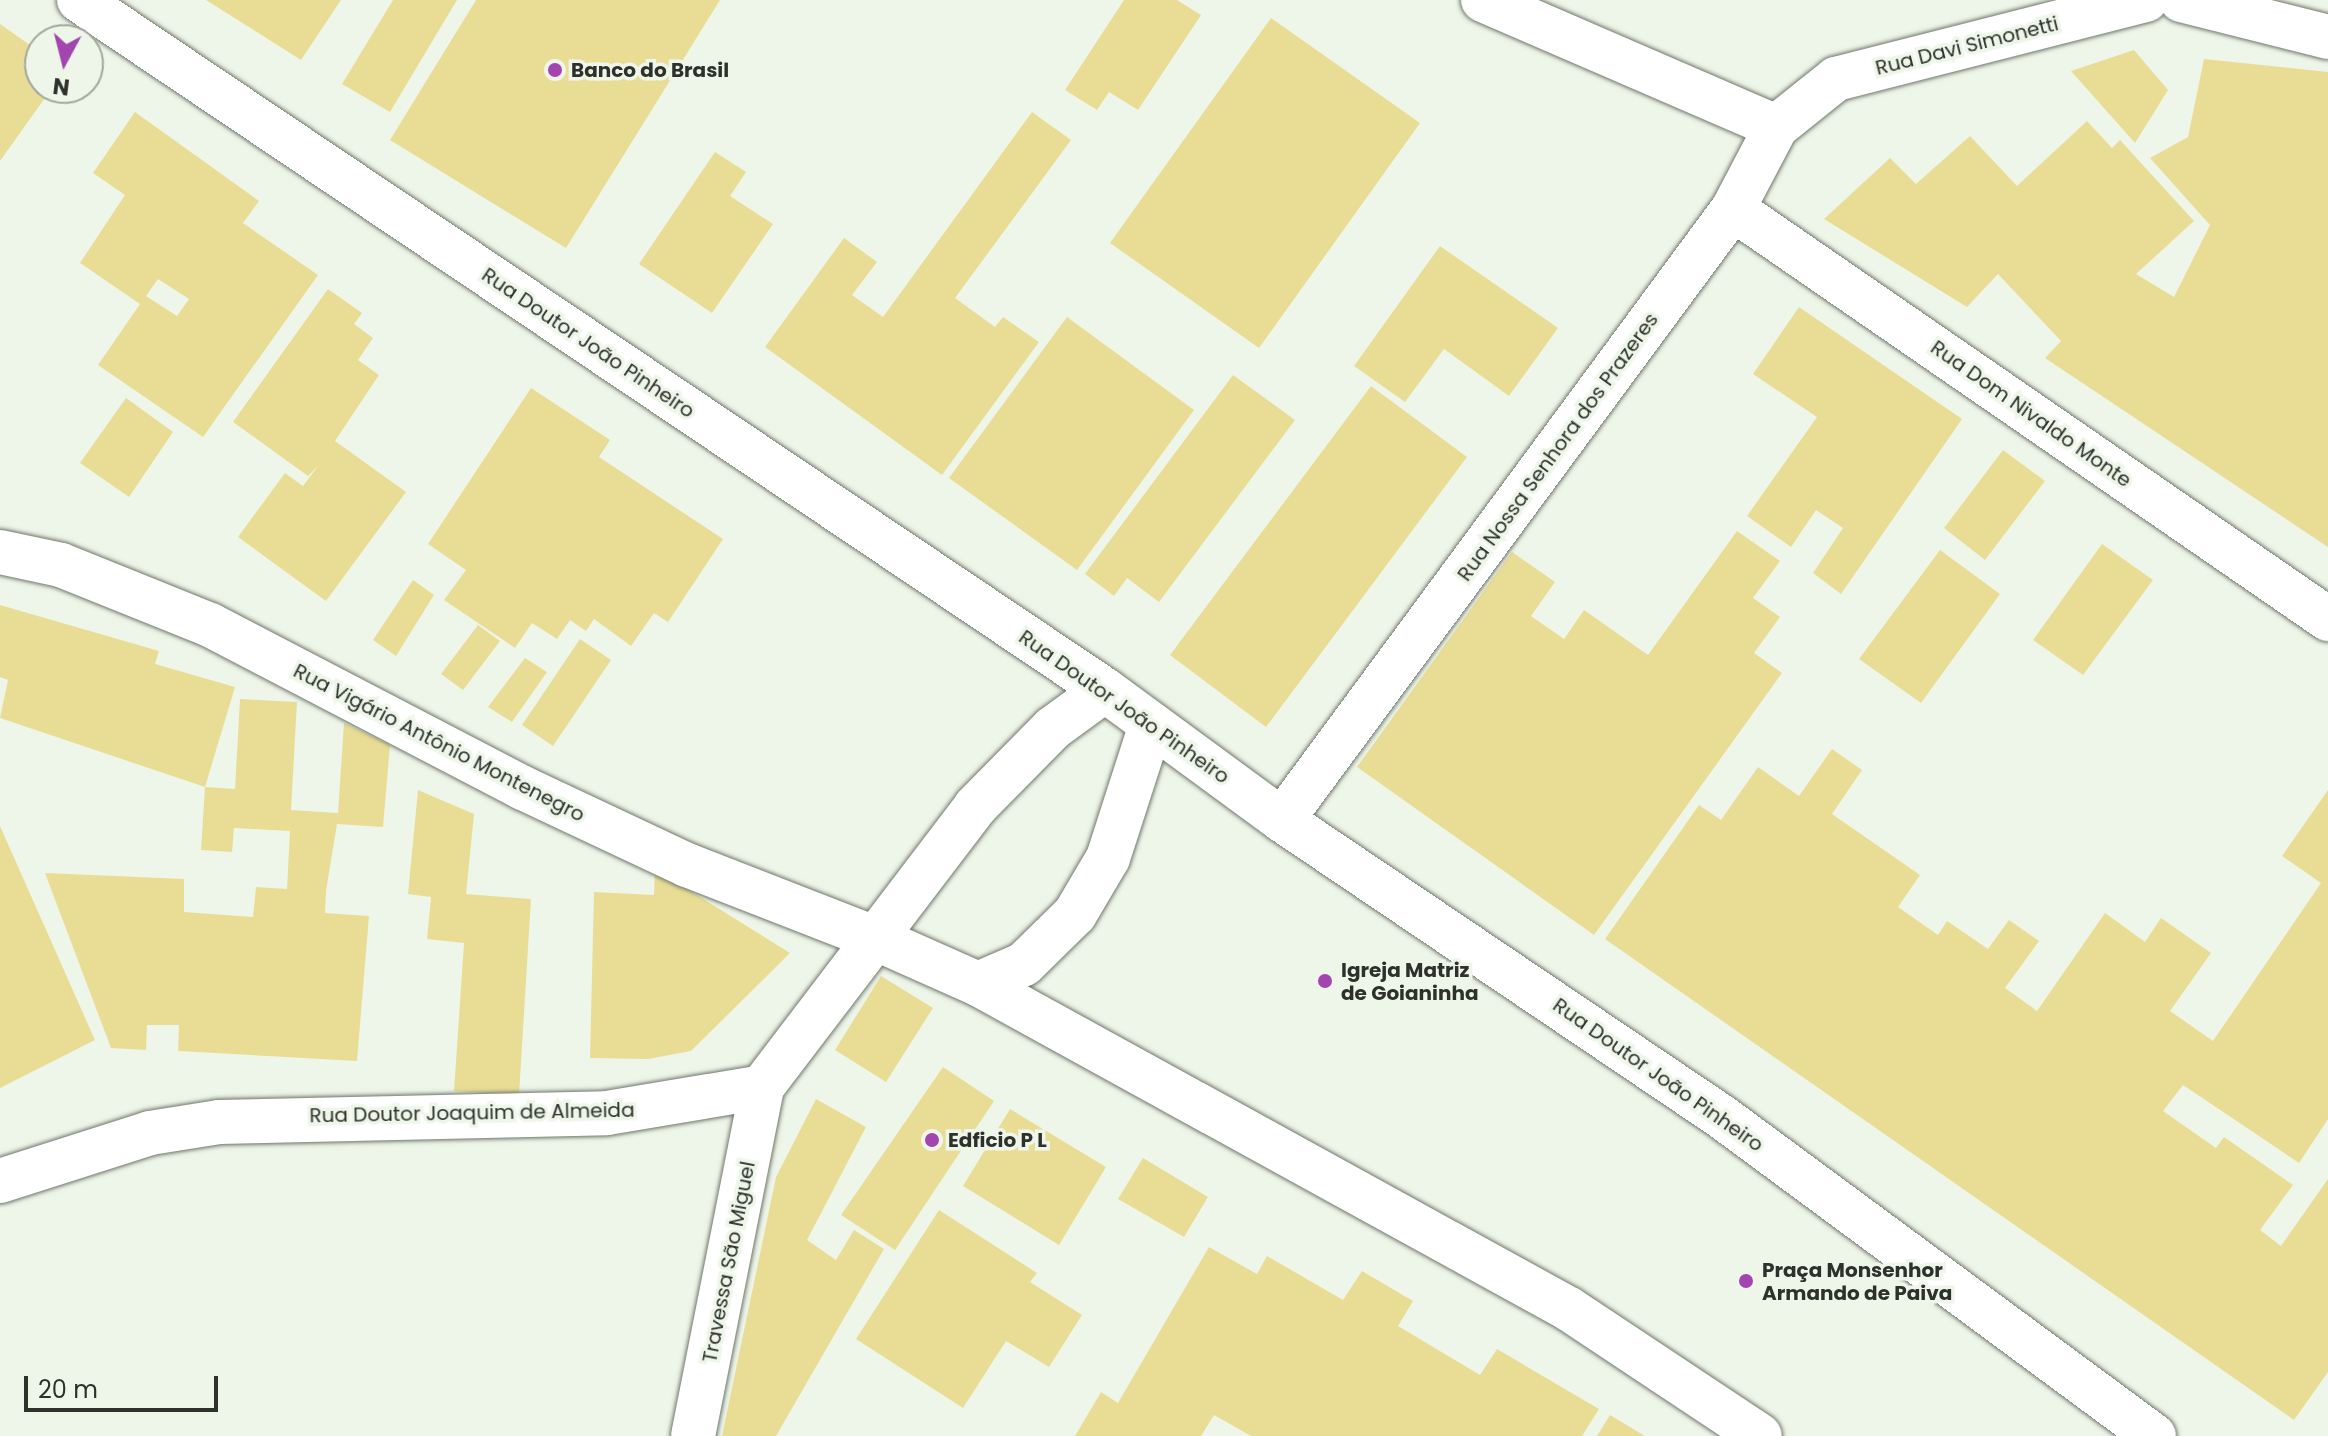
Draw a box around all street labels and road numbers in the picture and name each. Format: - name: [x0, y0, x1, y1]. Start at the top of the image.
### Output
- street label: Rua Davi Simonetti: [1873, 12, 2061, 80]
- street label: Rua Doutor João Pinheiro: [477, 263, 699, 423]
- street label: Rua Nossa Senhora dos Prazeres: [1453, 308, 1663, 586]
- street label: Rua Dom Nivaldo Monte: [1926, 335, 2136, 493]
- street label: Rua Doutor João Pinheiro: [1014, 625, 1234, 789]
- street label: Rua Vigário Antônio Montenegro: [289, 659, 589, 827]
- street label: Rua Doutor João Pinheiro: [1548, 993, 1768, 1157]
- street label: Rua Doutor Joaquim de Almeida: [309, 1098, 635, 1128]
- street label: Travessa São Miguel: [698, 1159, 760, 1365]

